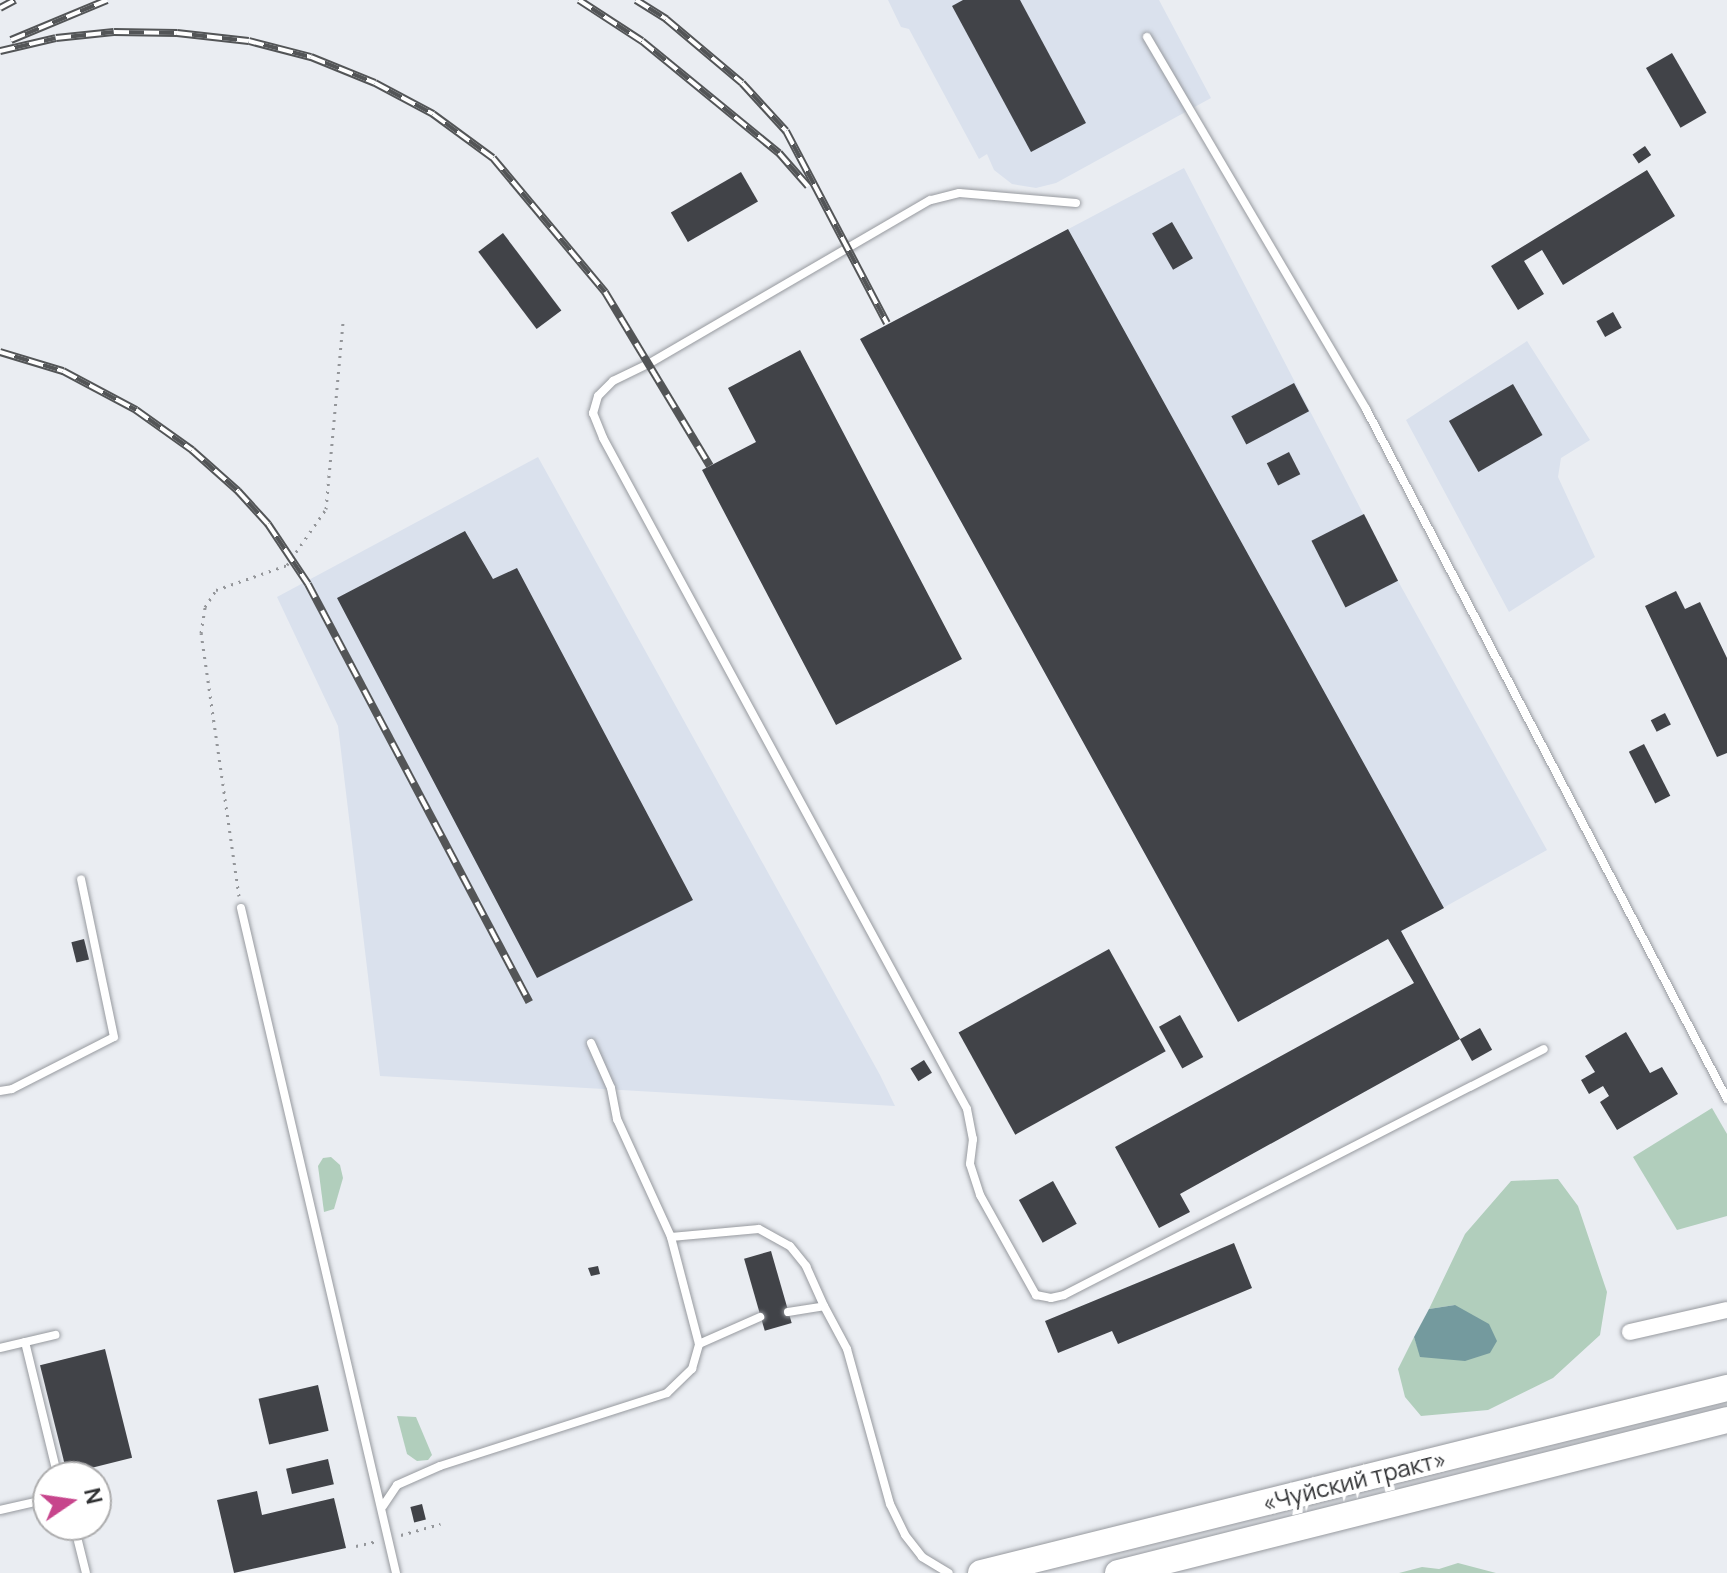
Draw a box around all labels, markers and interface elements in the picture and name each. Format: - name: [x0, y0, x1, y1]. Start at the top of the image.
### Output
- street label: «Чуйский тракт»: [1259, 1443, 1449, 1517]
- north arrow: [32, 1461, 112, 1541]
- text: N: [77, 1485, 110, 1507]

